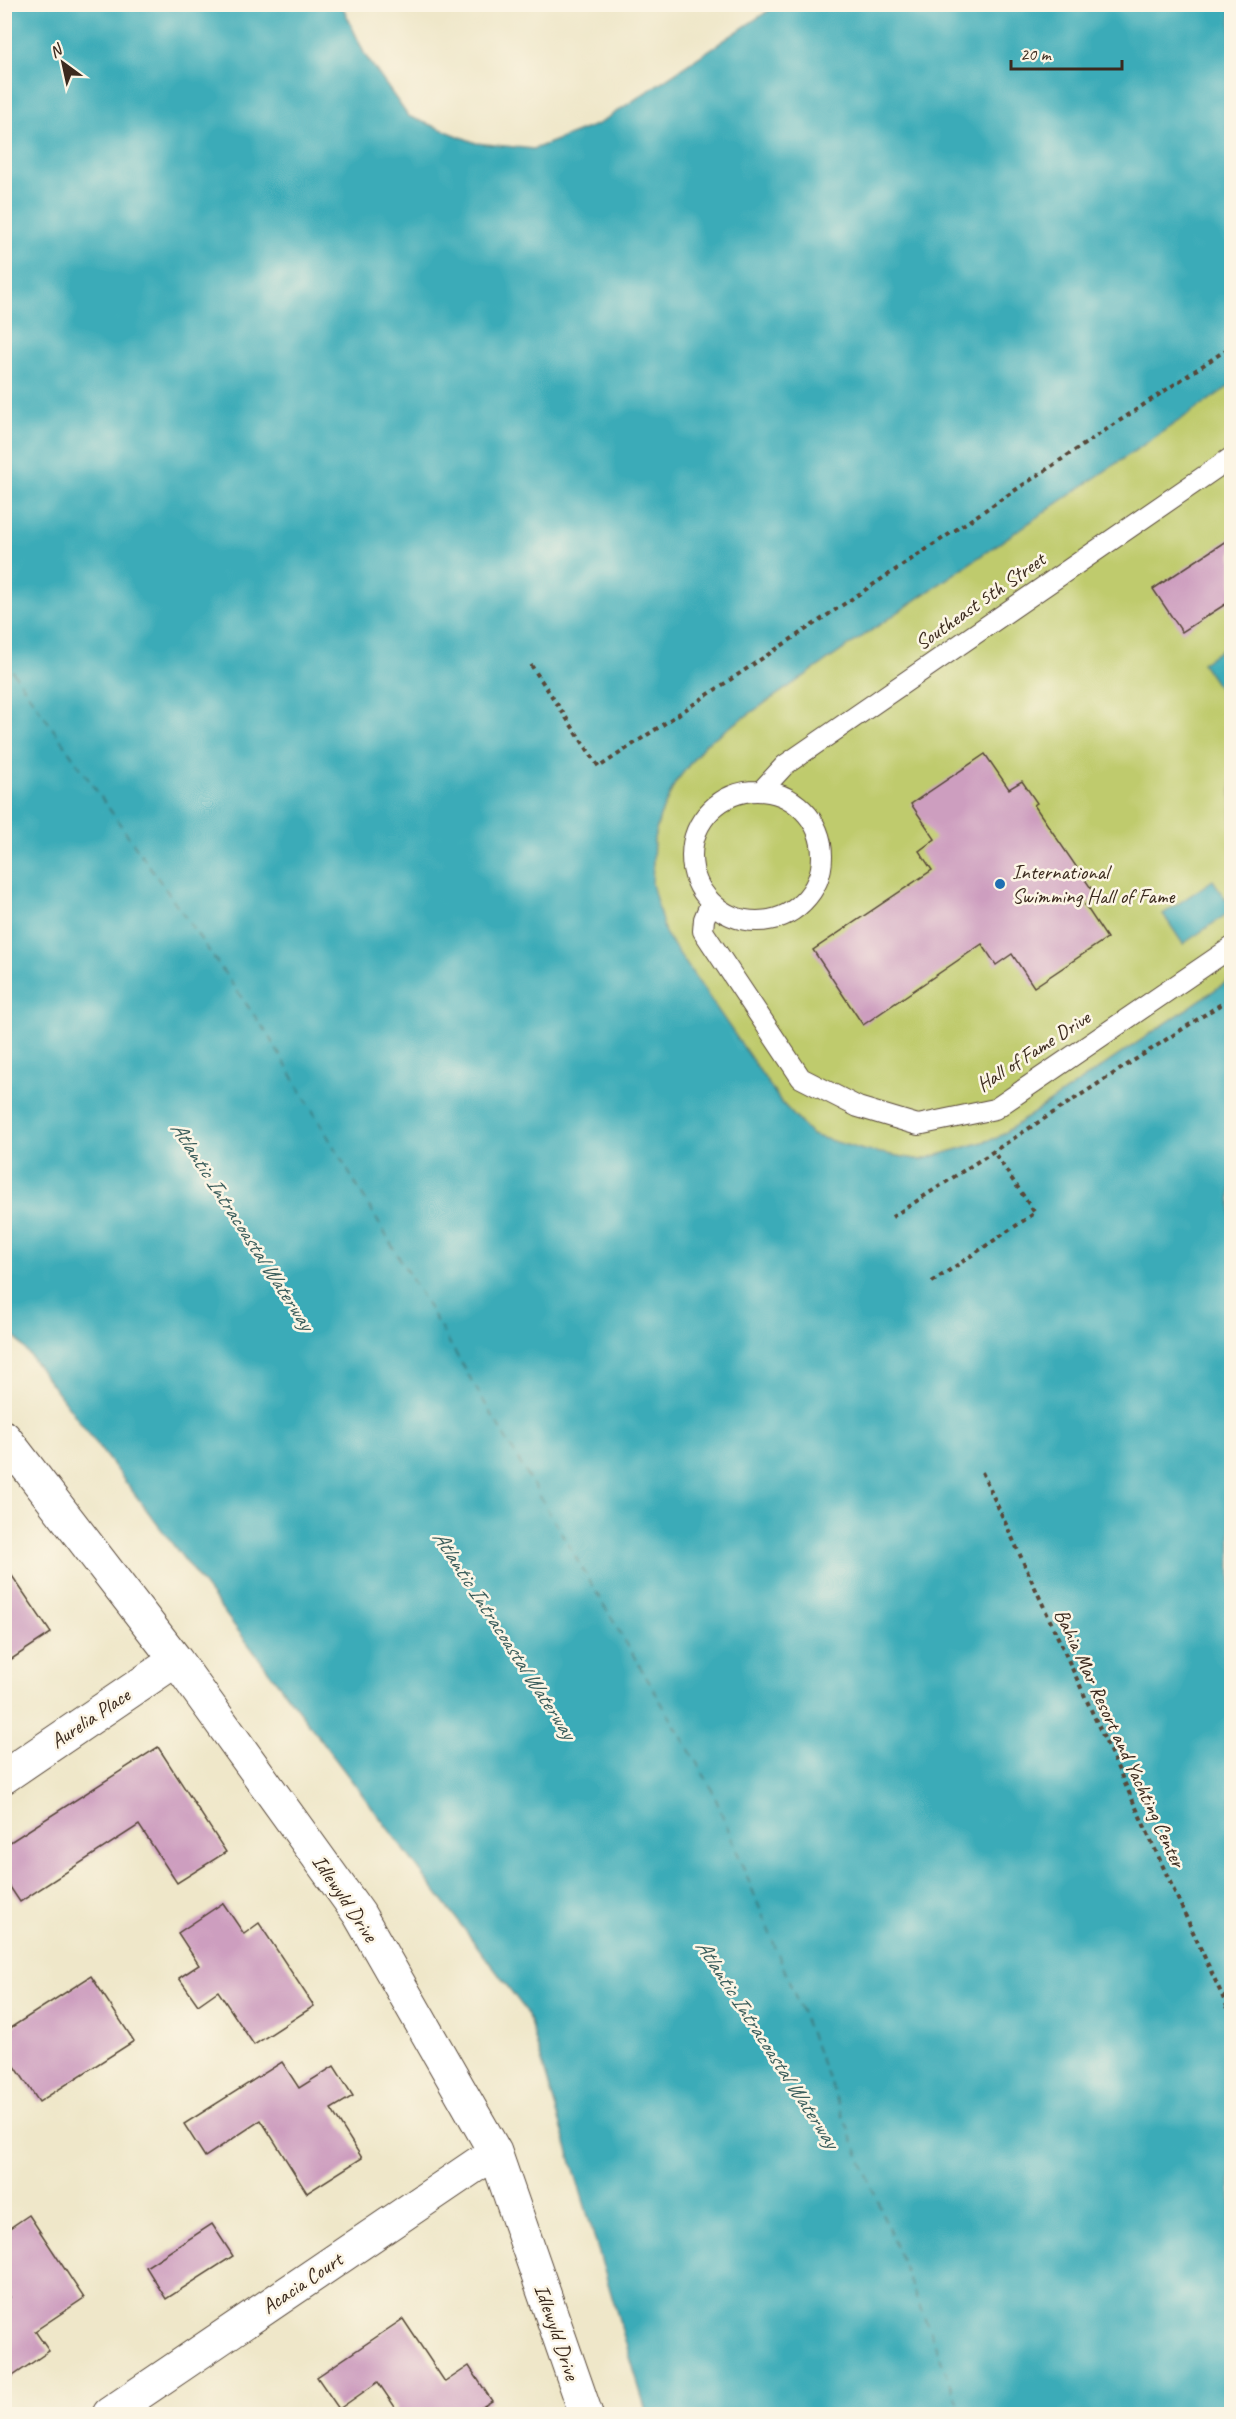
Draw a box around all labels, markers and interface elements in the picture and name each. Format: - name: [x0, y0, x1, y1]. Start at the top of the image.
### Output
- north arrow: [33, 33, 93, 93]
- scale bar: [1011, 33, 1122, 71]
- text: N: [46, 38, 68, 62]
- text: 20 m: [1020, 43, 1053, 65]
- street label: Southeast 5th Street: [910, 545, 1052, 656]
- place label: International Swimming Hall of Fame: [1012, 859, 1175, 909]
- marker: International Swimming Hall of Fame: [993, 877, 1007, 891]
- street label: Hall of Fame Drive: [971, 1004, 1096, 1097]
- water label: Atlantic Intracoastal Waterway: [164, 1116, 322, 1338]
- water label: Atlantic Intracoastal Waterway: [426, 1525, 584, 1747]
- street label: Bahia Mar Resort and Yachting Center: [1049, 1605, 1192, 1873]
- street label: Aurelia Place: [45, 1681, 136, 1754]
- street label: Idlewyld Drive: [306, 1850, 384, 1947]
- water label: Atlantic Intracoastal Waterway: [689, 1934, 847, 2156]
- street label: Acacia Court: [257, 2245, 349, 2319]
- street label: Idlewyld Drive: [529, 2281, 586, 2384]

